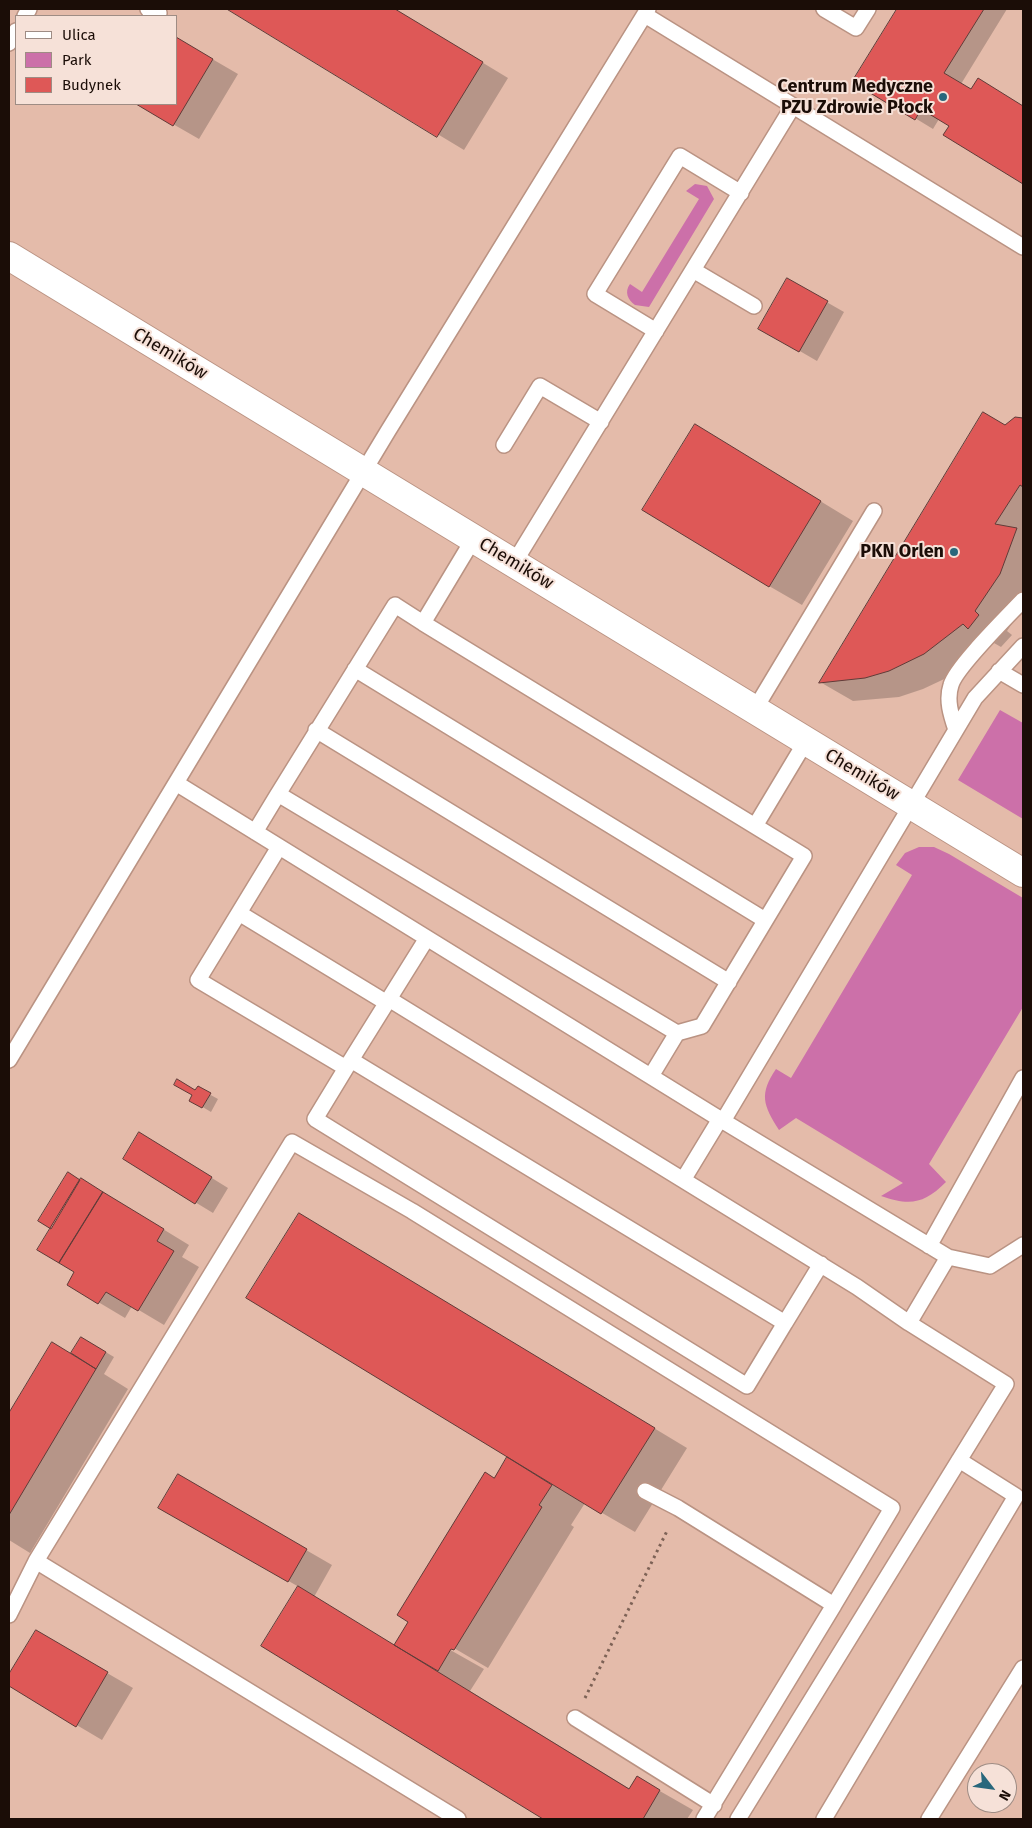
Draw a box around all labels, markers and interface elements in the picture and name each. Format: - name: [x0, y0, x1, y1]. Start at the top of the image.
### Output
- legend: [15, 15, 178, 105]
- text: Ulica: [62, 26, 96, 44]
- text: Park: [62, 51, 92, 69]
- text: Budynek: [62, 76, 121, 94]
- place label: Centrum Medyczne PZU Zdrowie Płock: [777, 76, 933, 118]
- marker: Centrum Medyczne PZU Zdrowie Płock: [937, 91, 949, 103]
- street label: Chemików: [129, 323, 211, 385]
- street label: Chemików: [475, 533, 557, 595]
- place label: PKN Orlen: [860, 541, 944, 563]
- marker: PKN Orlen: [948, 546, 960, 558]
- street label: Chemików: [821, 744, 903, 806]
- north arrow: [967, 1763, 1017, 1813]
- text: N: [995, 1787, 1014, 1804]

